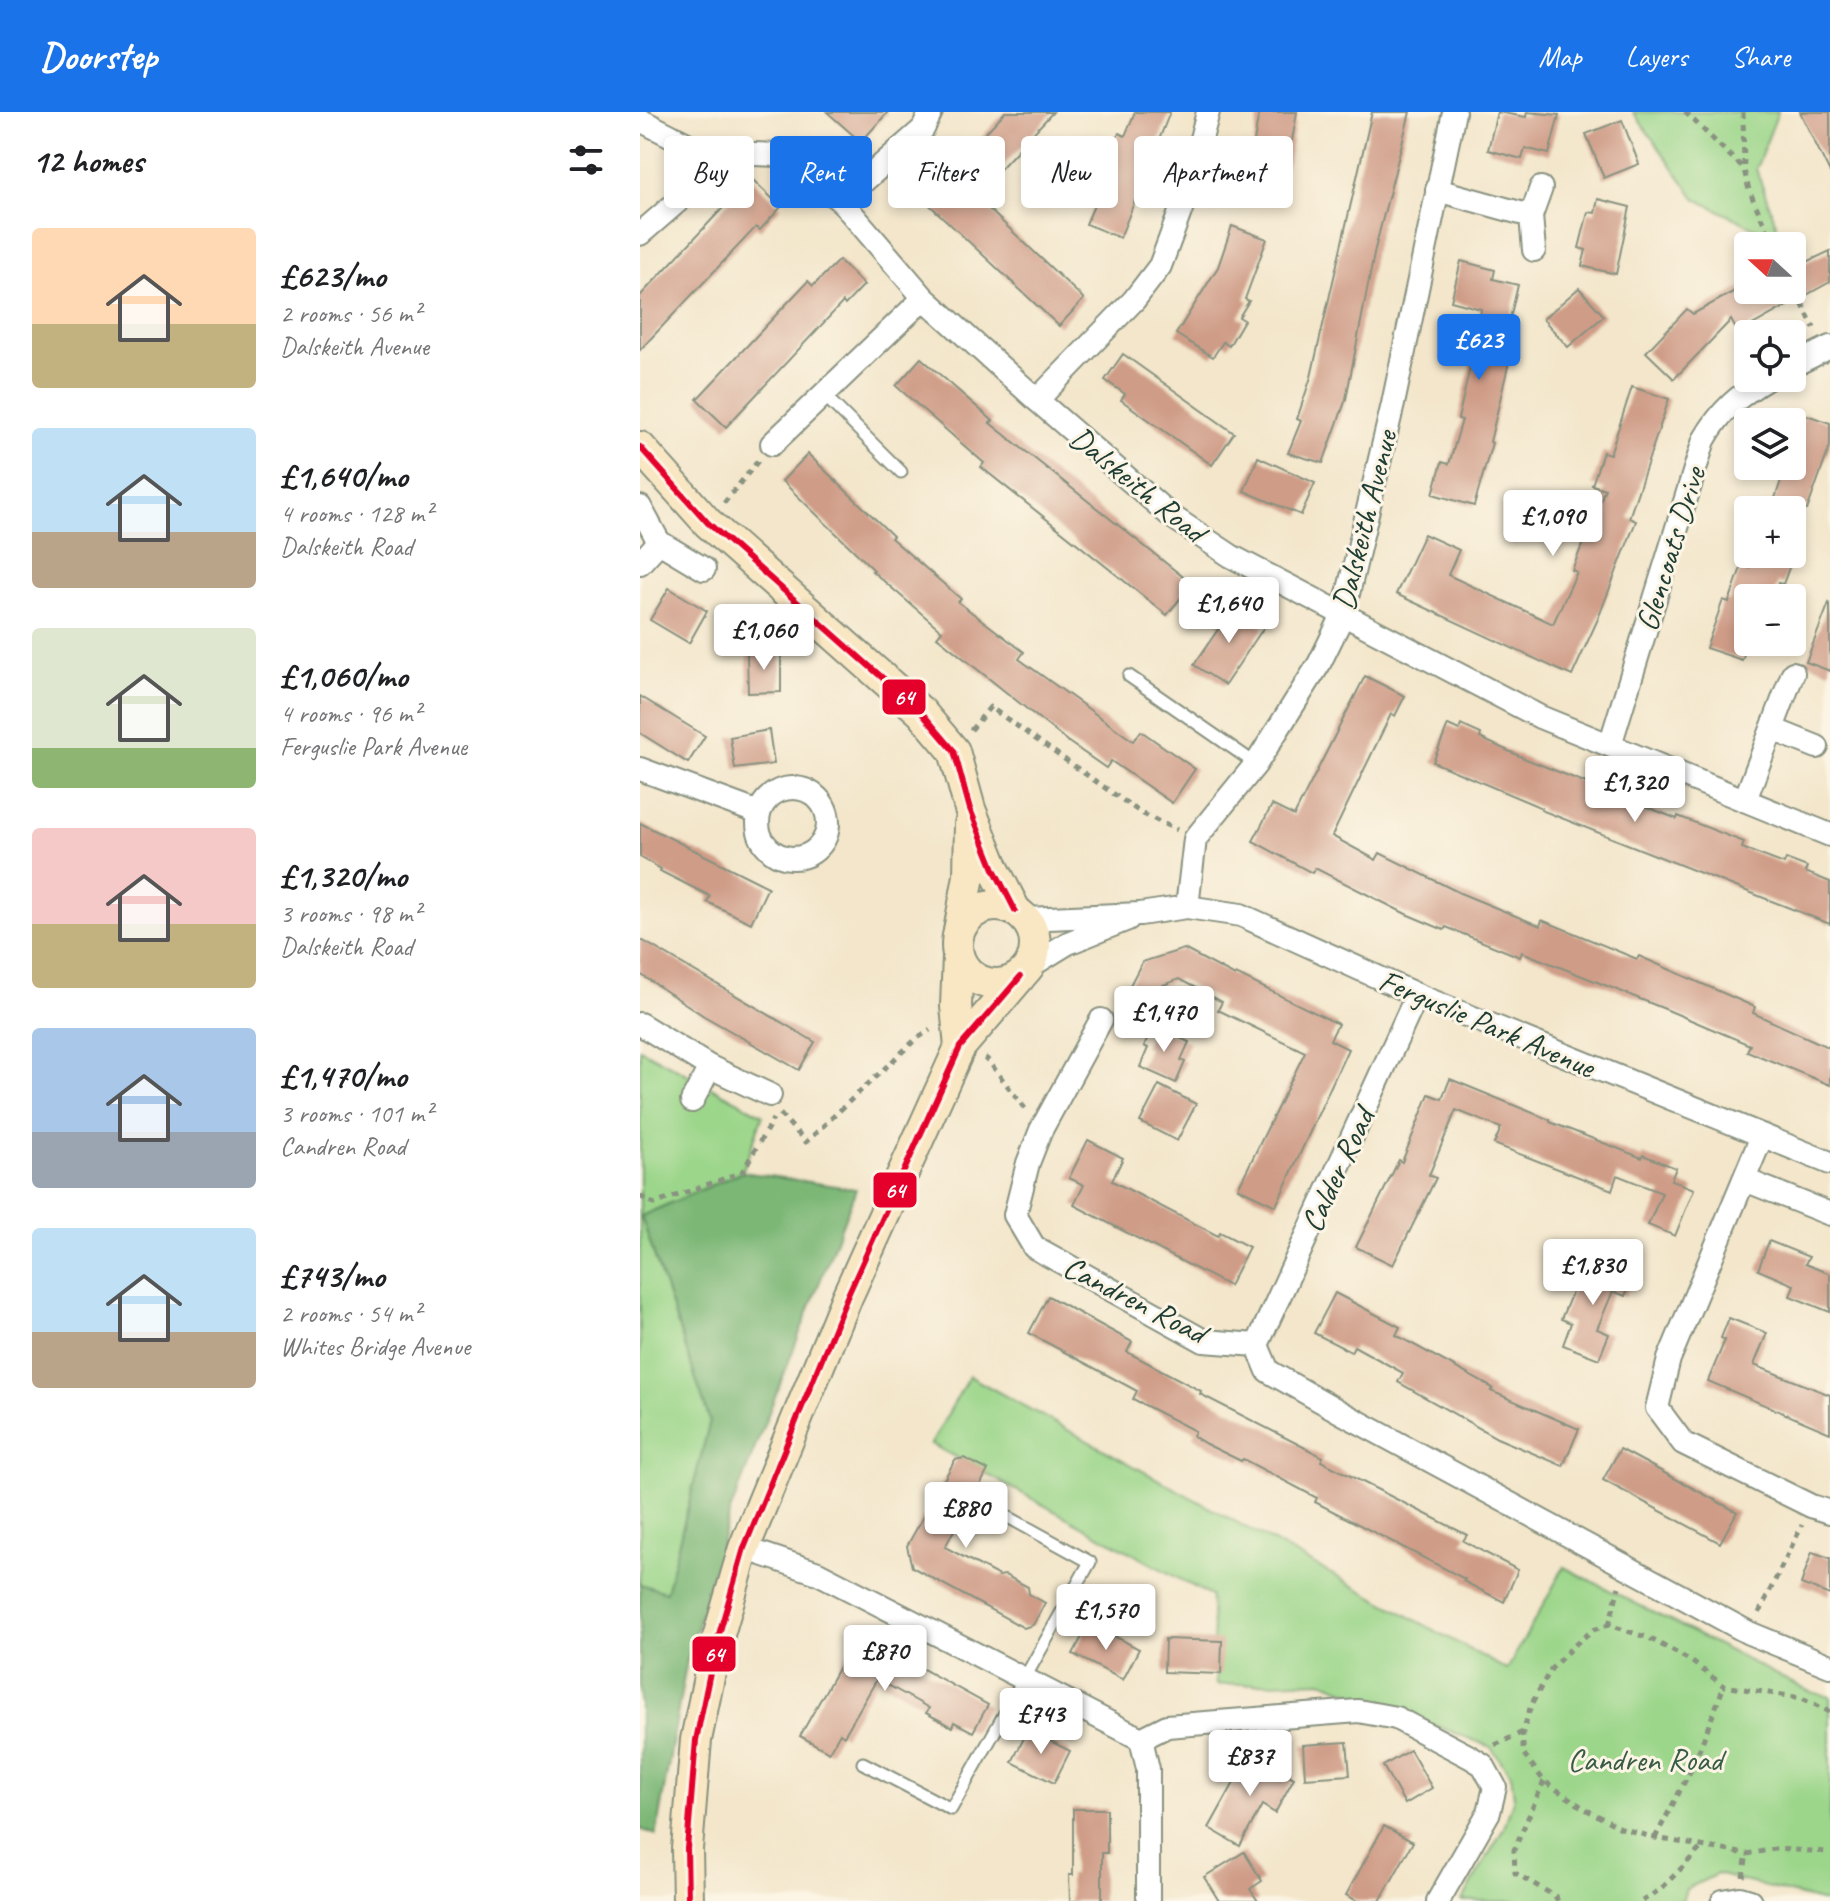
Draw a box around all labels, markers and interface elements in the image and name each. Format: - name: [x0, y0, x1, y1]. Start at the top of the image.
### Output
- text: Doorstep: [40, 33, 157, 80]
- text: Map: [1539, 39, 1582, 74]
- text: Layers: [1626, 39, 1687, 74]
- text: Share: [1731, 39, 1790, 74]
- chip: Buy: [664, 136, 754, 208]
- chip: Rent: [770, 136, 872, 208]
- chip: Filters: [888, 136, 1005, 208]
- chip: New: [1021, 136, 1118, 208]
- chip: Apartment: [1134, 136, 1293, 208]
- icon: filters: [564, 138, 608, 182]
- text: 12 homes: [32, 139, 143, 182]
- north arrow: [1734, 232, 1806, 304]
- map controls: [1734, 232, 1806, 656]
- text: £623/mo: [280, 254, 385, 297]
- icon: home: [96, 260, 192, 356]
- text: 2 rooms · 56 m²: [280, 297, 421, 330]
- pin: £623: [1432, 314, 1526, 382]
- button: locate: [1734, 320, 1806, 392]
- text: £623: [1455, 323, 1503, 356]
- text: Dalskeith Avenue: [280, 330, 429, 363]
- button: layers: [1734, 408, 1806, 480]
- street label: Dalskeith Road: [1061, 417, 1217, 554]
- street label: Dalskeith Avenue: [1322, 424, 1407, 614]
- text: £1,640/mo: [280, 454, 408, 497]
- icon: home: [96, 460, 192, 556]
- street label: Glencoats Drive: [1626, 460, 1716, 636]
- pin: £1,090: [1488, 490, 1618, 558]
- button: +: [1734, 496, 1806, 568]
- text: 4 rooms · 128 m²: [280, 497, 432, 530]
- text: £1,090: [1521, 499, 1585, 532]
- text: Dalskeith Road: [280, 530, 413, 563]
- pin: £1,640: [1164, 577, 1294, 645]
- button: −: [1734, 584, 1806, 656]
- text: £1,640: [1197, 586, 1261, 619]
- pin: £1,060: [699, 604, 829, 672]
- text: £1,060: [732, 613, 796, 646]
- text: £1,060/mo: [280, 654, 408, 697]
- icon: home: [96, 660, 192, 756]
- line badge: 64: [881, 678, 927, 716]
- text: 64: [894, 684, 917, 712]
- text: 4 rooms · 96 m²: [280, 697, 421, 730]
- text: Ferguslie Park Avenue: [280, 730, 467, 763]
- pin: £1,320: [1570, 756, 1700, 824]
- text: £1,320: [1603, 765, 1667, 798]
- text: £1,320/mo: [280, 854, 407, 897]
- icon: home: [96, 860, 192, 956]
- text: 3 rooms · 98 m²: [280, 897, 421, 930]
- text: Dalskeith Road: [280, 930, 413, 963]
- street label: Ferguslie Park Avenue: [1373, 960, 1603, 1088]
- pin: £1,470: [1099, 986, 1229, 1054]
- text: £1,470: [1132, 995, 1196, 1028]
- text: £1,470/mo: [280, 1054, 407, 1097]
- icon: home: [96, 1060, 192, 1156]
- text: 3 rooms · 101 m²: [280, 1097, 432, 1130]
- street label: Calder Road: [1291, 1098, 1386, 1238]
- text: Candren Road: [280, 1130, 406, 1163]
- line badge: 64: [872, 1171, 918, 1209]
- text: 64: [885, 1177, 908, 1205]
- pin: £1,830: [1528, 1239, 1658, 1307]
- street label: Candren Road: [1056, 1246, 1218, 1355]
- text: £1,830: [1561, 1248, 1625, 1281]
- text: £743/mo: [280, 1254, 385, 1297]
- icon: home: [96, 1260, 192, 1356]
- text: 2 rooms · 54 m²: [280, 1297, 421, 1330]
- text: Whites Bridge Avenue: [280, 1330, 470, 1363]
- pin: £880: [919, 1482, 1013, 1550]
- text: £880: [943, 1491, 989, 1524]
- pin: £1,570: [1041, 1584, 1171, 1652]
- text: £1,570: [1074, 1593, 1138, 1626]
- pin: £870: [838, 1625, 932, 1693]
- text: £870: [862, 1634, 908, 1667]
- line badge: 64: [691, 1635, 737, 1673]
- text: 64: [704, 1641, 727, 1669]
- pin: £743: [994, 1688, 1088, 1756]
- text: £743: [1018, 1697, 1064, 1730]
- pin: £837: [1203, 1730, 1297, 1798]
- text: £837: [1227, 1739, 1273, 1772]
- park label: Candren Road: [1568, 1739, 1728, 1780]

